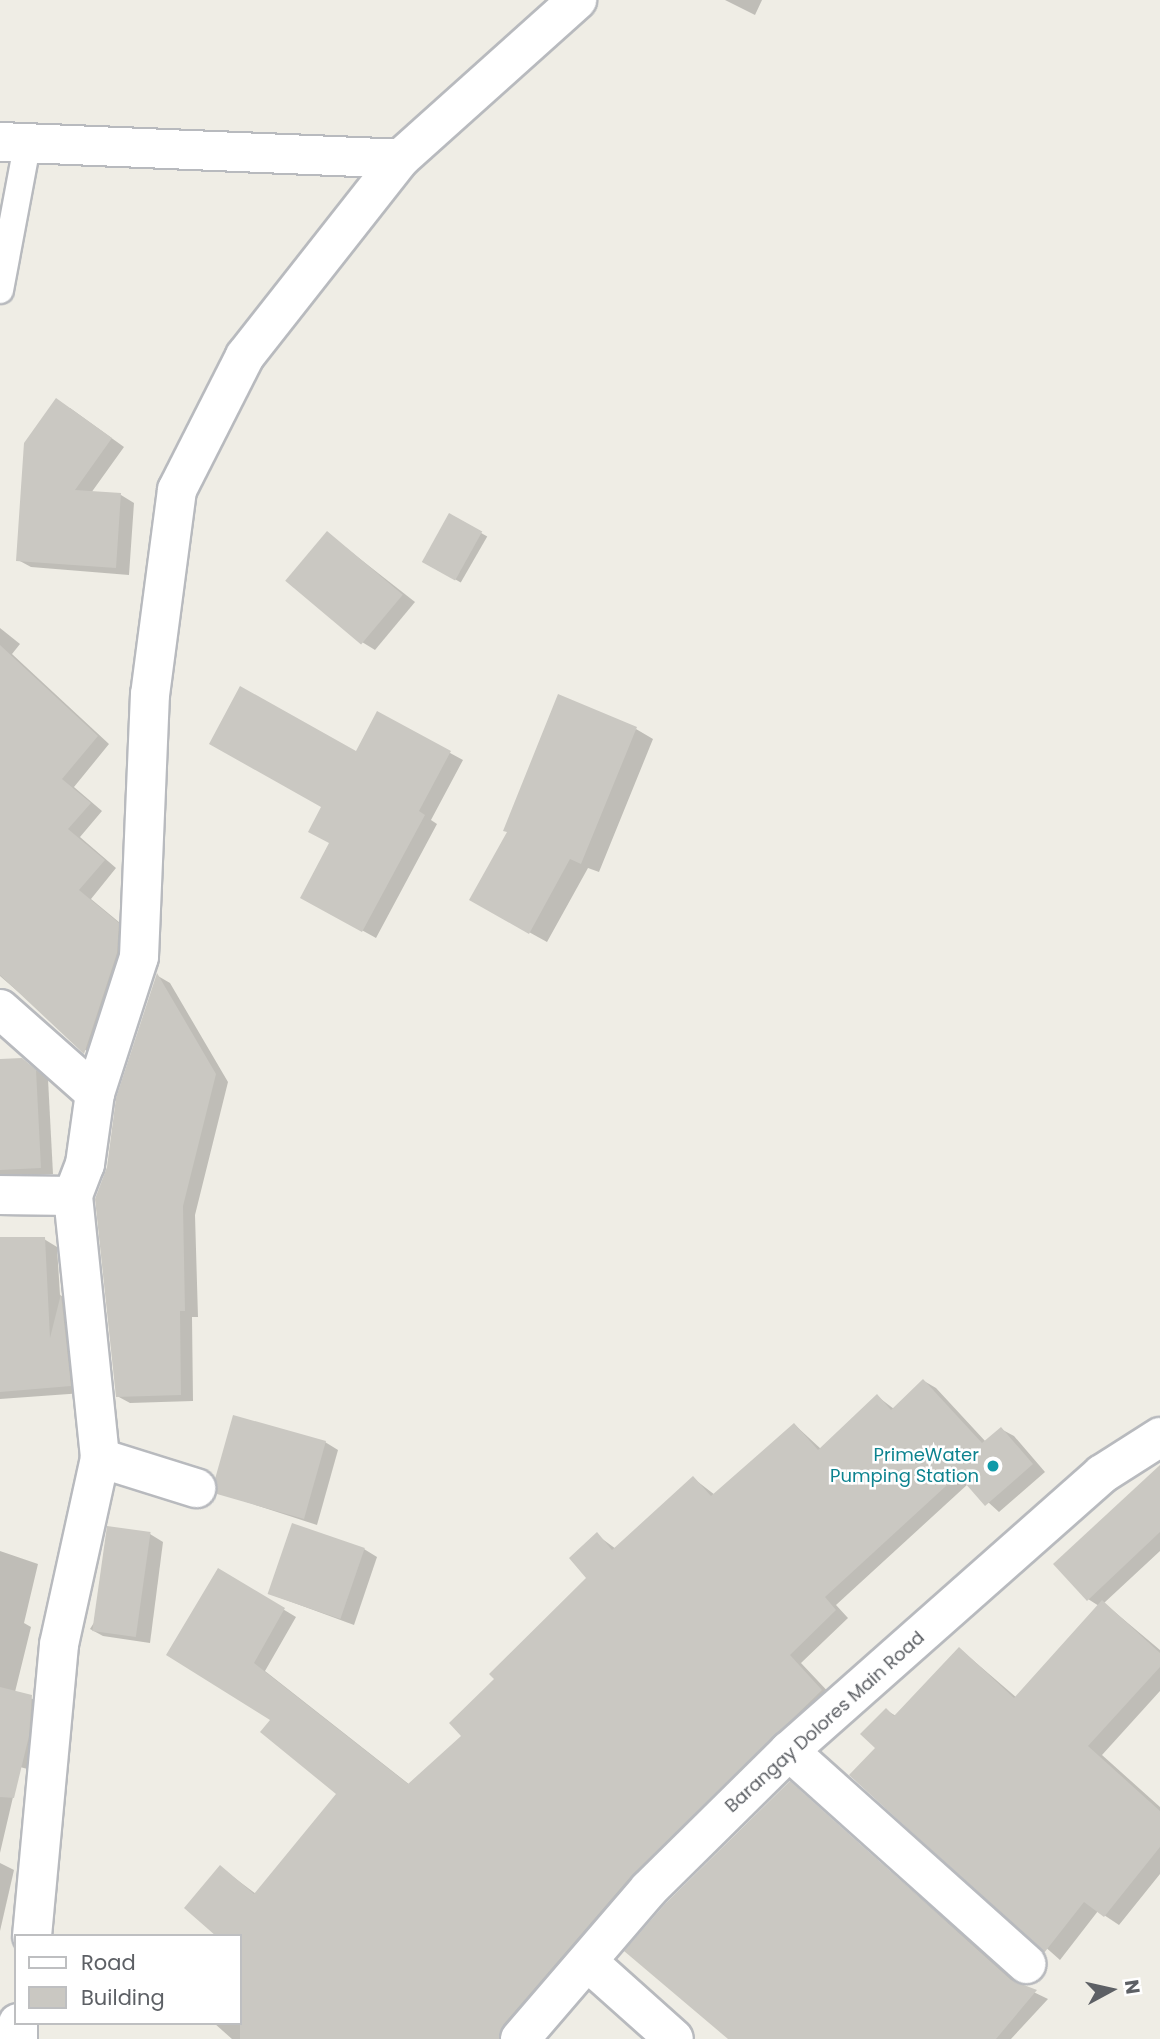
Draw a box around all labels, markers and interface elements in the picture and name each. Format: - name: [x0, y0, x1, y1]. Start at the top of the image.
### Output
- place label: PrimeWater Pumping Station: [830, 1445, 979, 1488]
- marker: PrimeWater Pumping Station: [985, 1458, 1001, 1474]
- street label: Barangay Dolores Main Road: [721, 1627, 929, 1817]
- legend: [14, 1934, 242, 2025]
- text: Road: [81, 1948, 136, 1977]
- north arrow: [1076, 1955, 1146, 2025]
- text: N: [1118, 1978, 1147, 1996]
- text: Building: [81, 1983, 165, 2012]

